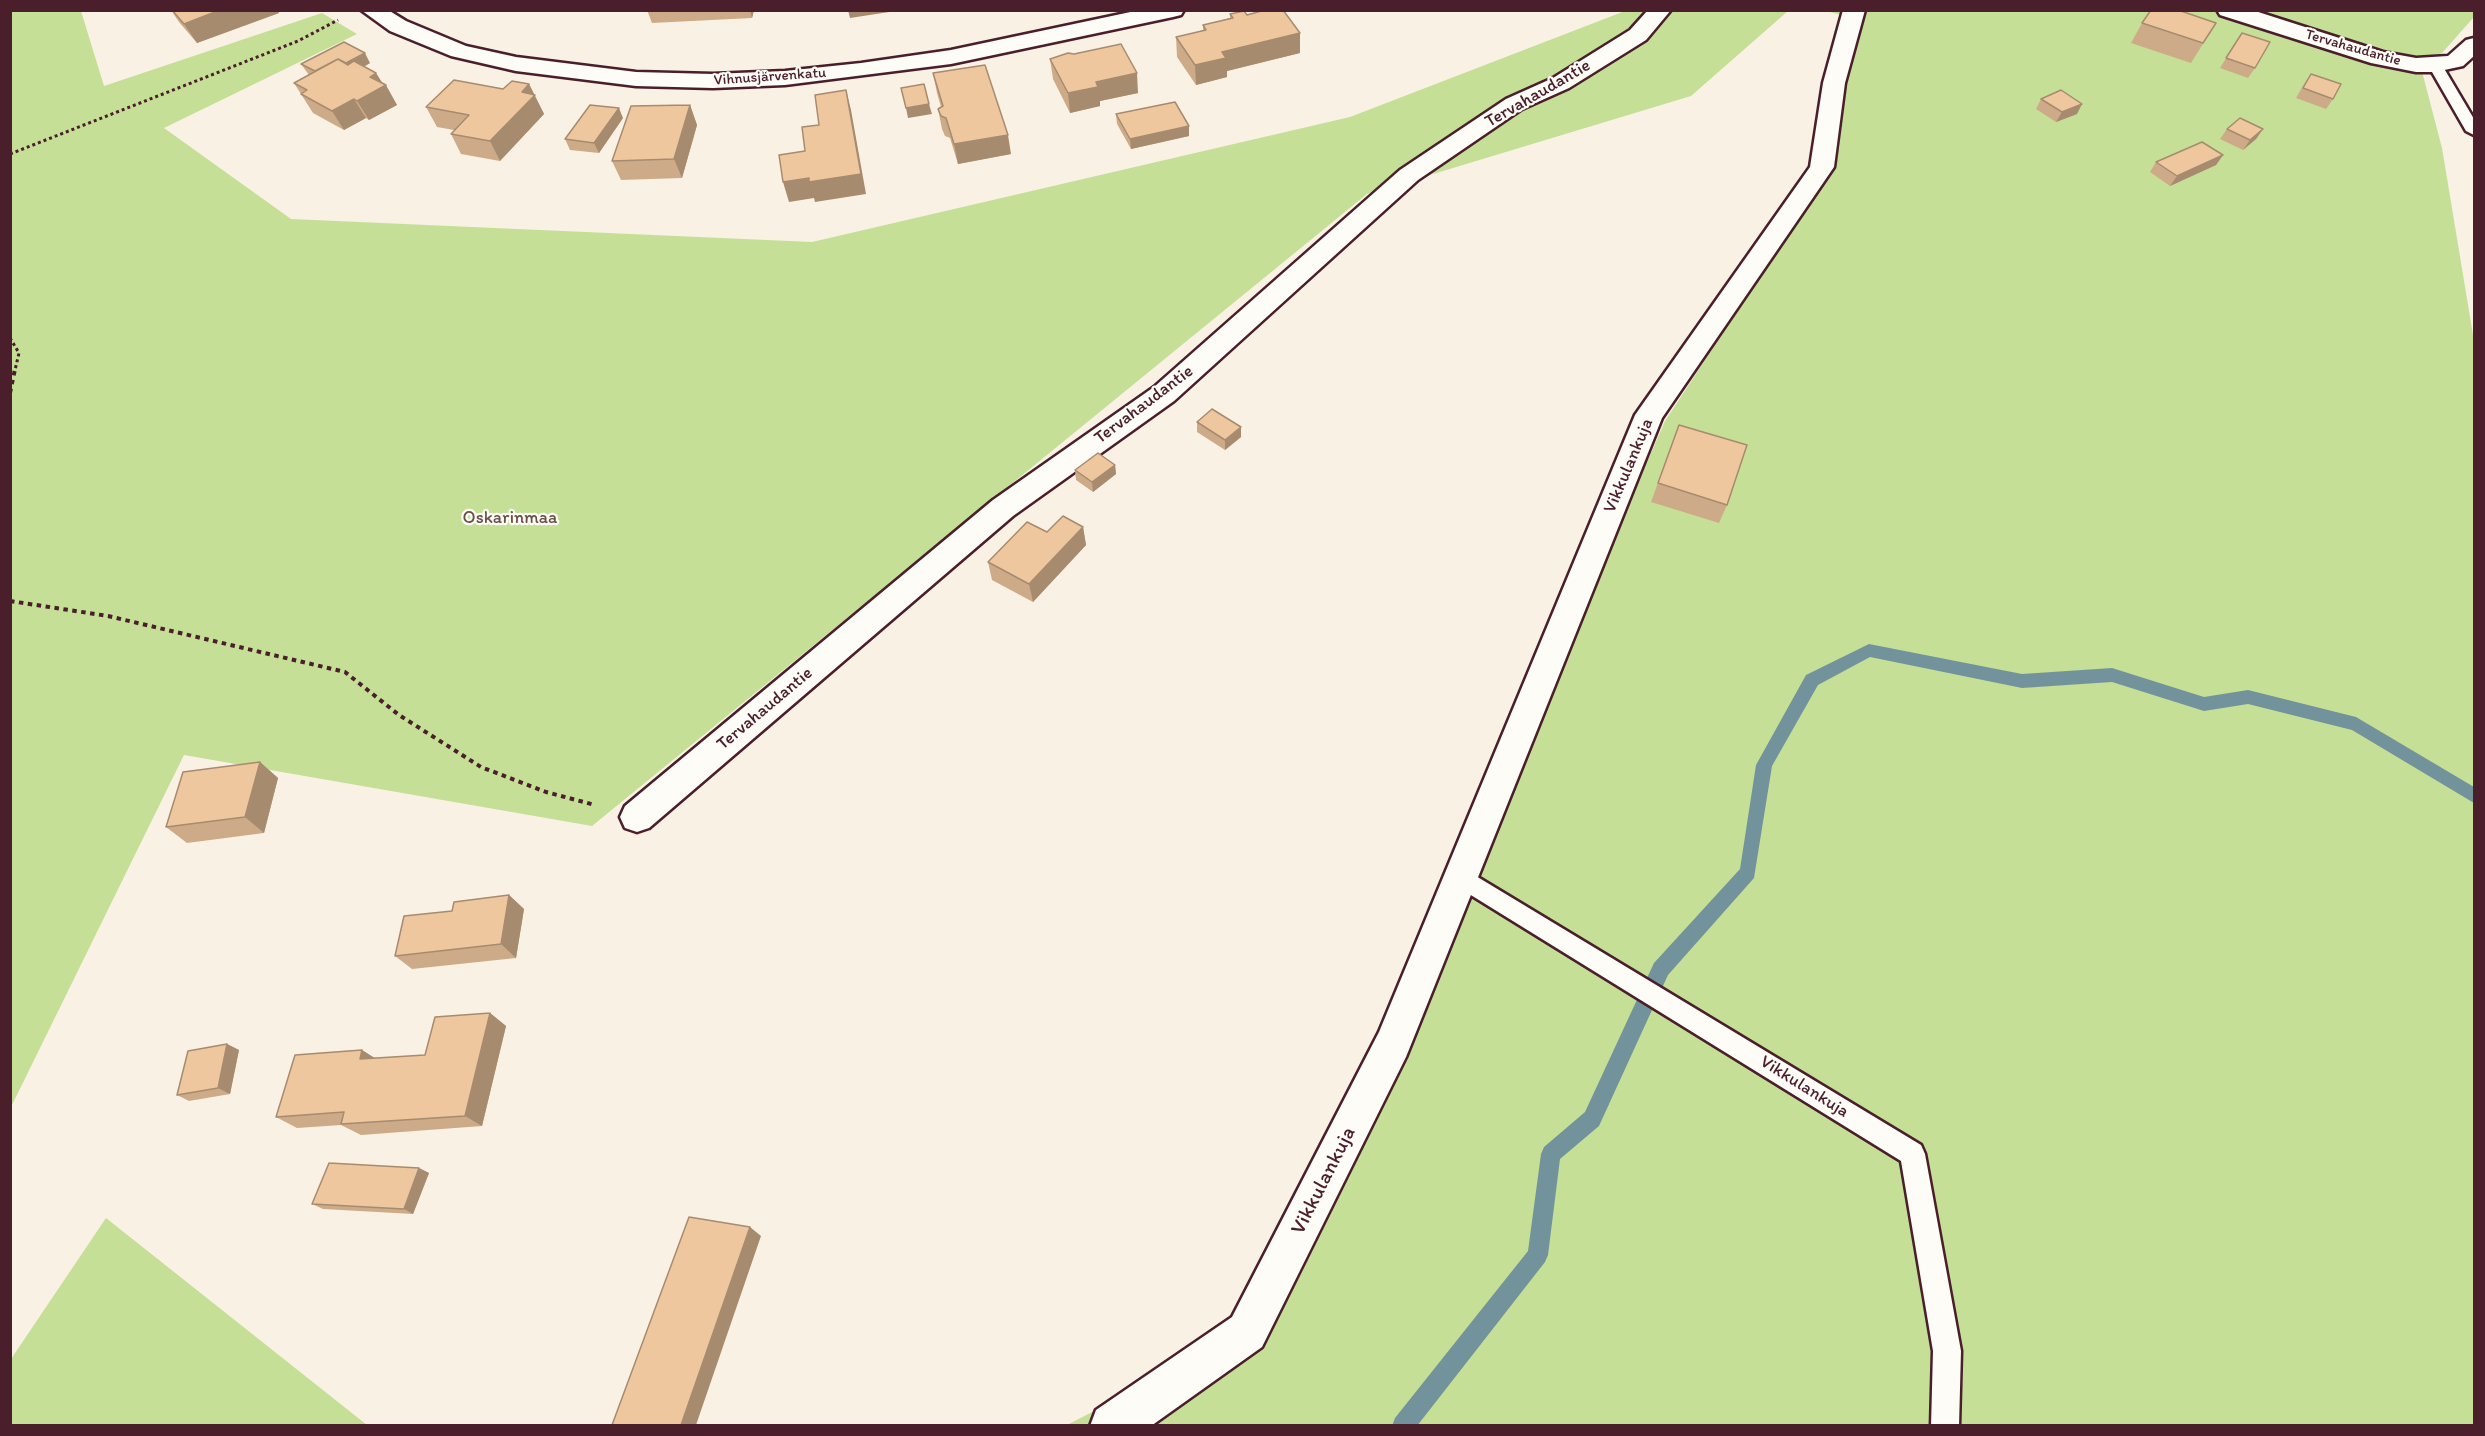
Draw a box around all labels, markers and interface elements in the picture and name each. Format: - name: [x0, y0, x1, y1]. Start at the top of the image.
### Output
- street label: Tervahaudantie: [2303, 26, 2403, 70]
- street label: Tervahaudantie: [1481, 55, 1595, 133]
- street label: Vihnusjärvenkatu: [713, 64, 827, 90]
- street label: Tervahaudantie: [1090, 361, 1198, 449]
- street label: Vikkulankuja: [1599, 415, 1659, 517]
- park label: Oskarinmaa: [463, 507, 557, 529]
- street label: Tervahaudantie: [713, 663, 817, 755]
- street label: Vikkulankuja: [1756, 1051, 1852, 1123]
- street label: Vikkulankuja: [1286, 1123, 1362, 1239]

